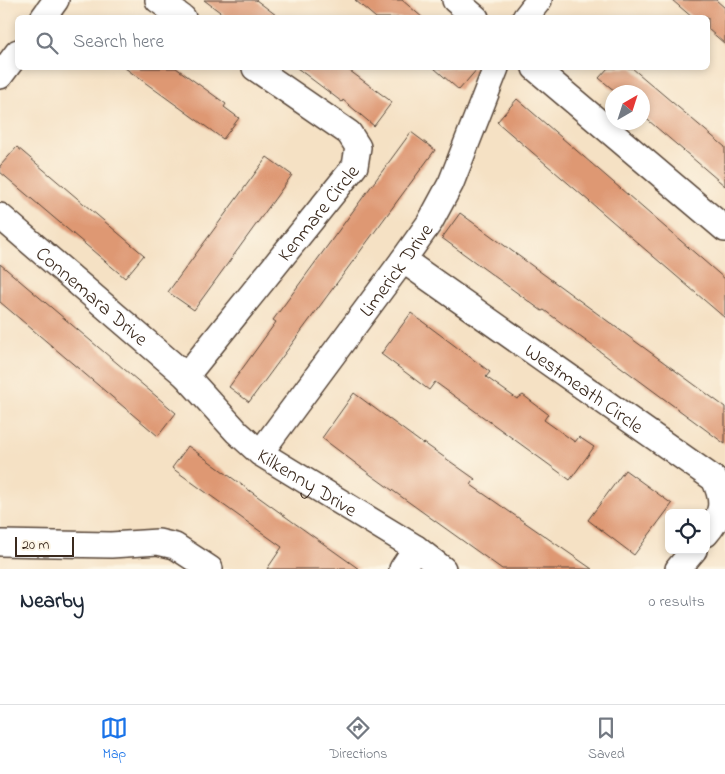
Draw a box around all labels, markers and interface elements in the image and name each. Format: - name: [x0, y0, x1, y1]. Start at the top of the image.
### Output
- search box: [15, 15, 710, 70]
- icon: search: [33, 29, 61, 57]
- text: Search here: [73, 29, 164, 56]
- north arrow: [605, 85, 650, 130]
- street label: Kenmare Circle: [272, 159, 368, 269]
- street label: Limerick Drive: [353, 218, 442, 324]
- street label: Connemara Drive: [28, 241, 154, 354]
- street label: Westmeath Circle: [518, 338, 649, 442]
- street label: Kilkenny Drive: [251, 443, 362, 526]
- map controls: [665, 509, 710, 554]
- button: locate: [665, 509, 710, 554]
- scale bar: [15, 534, 74, 557]
- text: 20 m: [22, 535, 49, 556]
- text: Nearby: [20, 587, 84, 617]
- text: 0 results: [649, 590, 705, 614]
- tab: Map: [100, 714, 128, 765]
- tab: Directions: [329, 714, 387, 765]
- tab: Saved: [588, 714, 625, 765]

